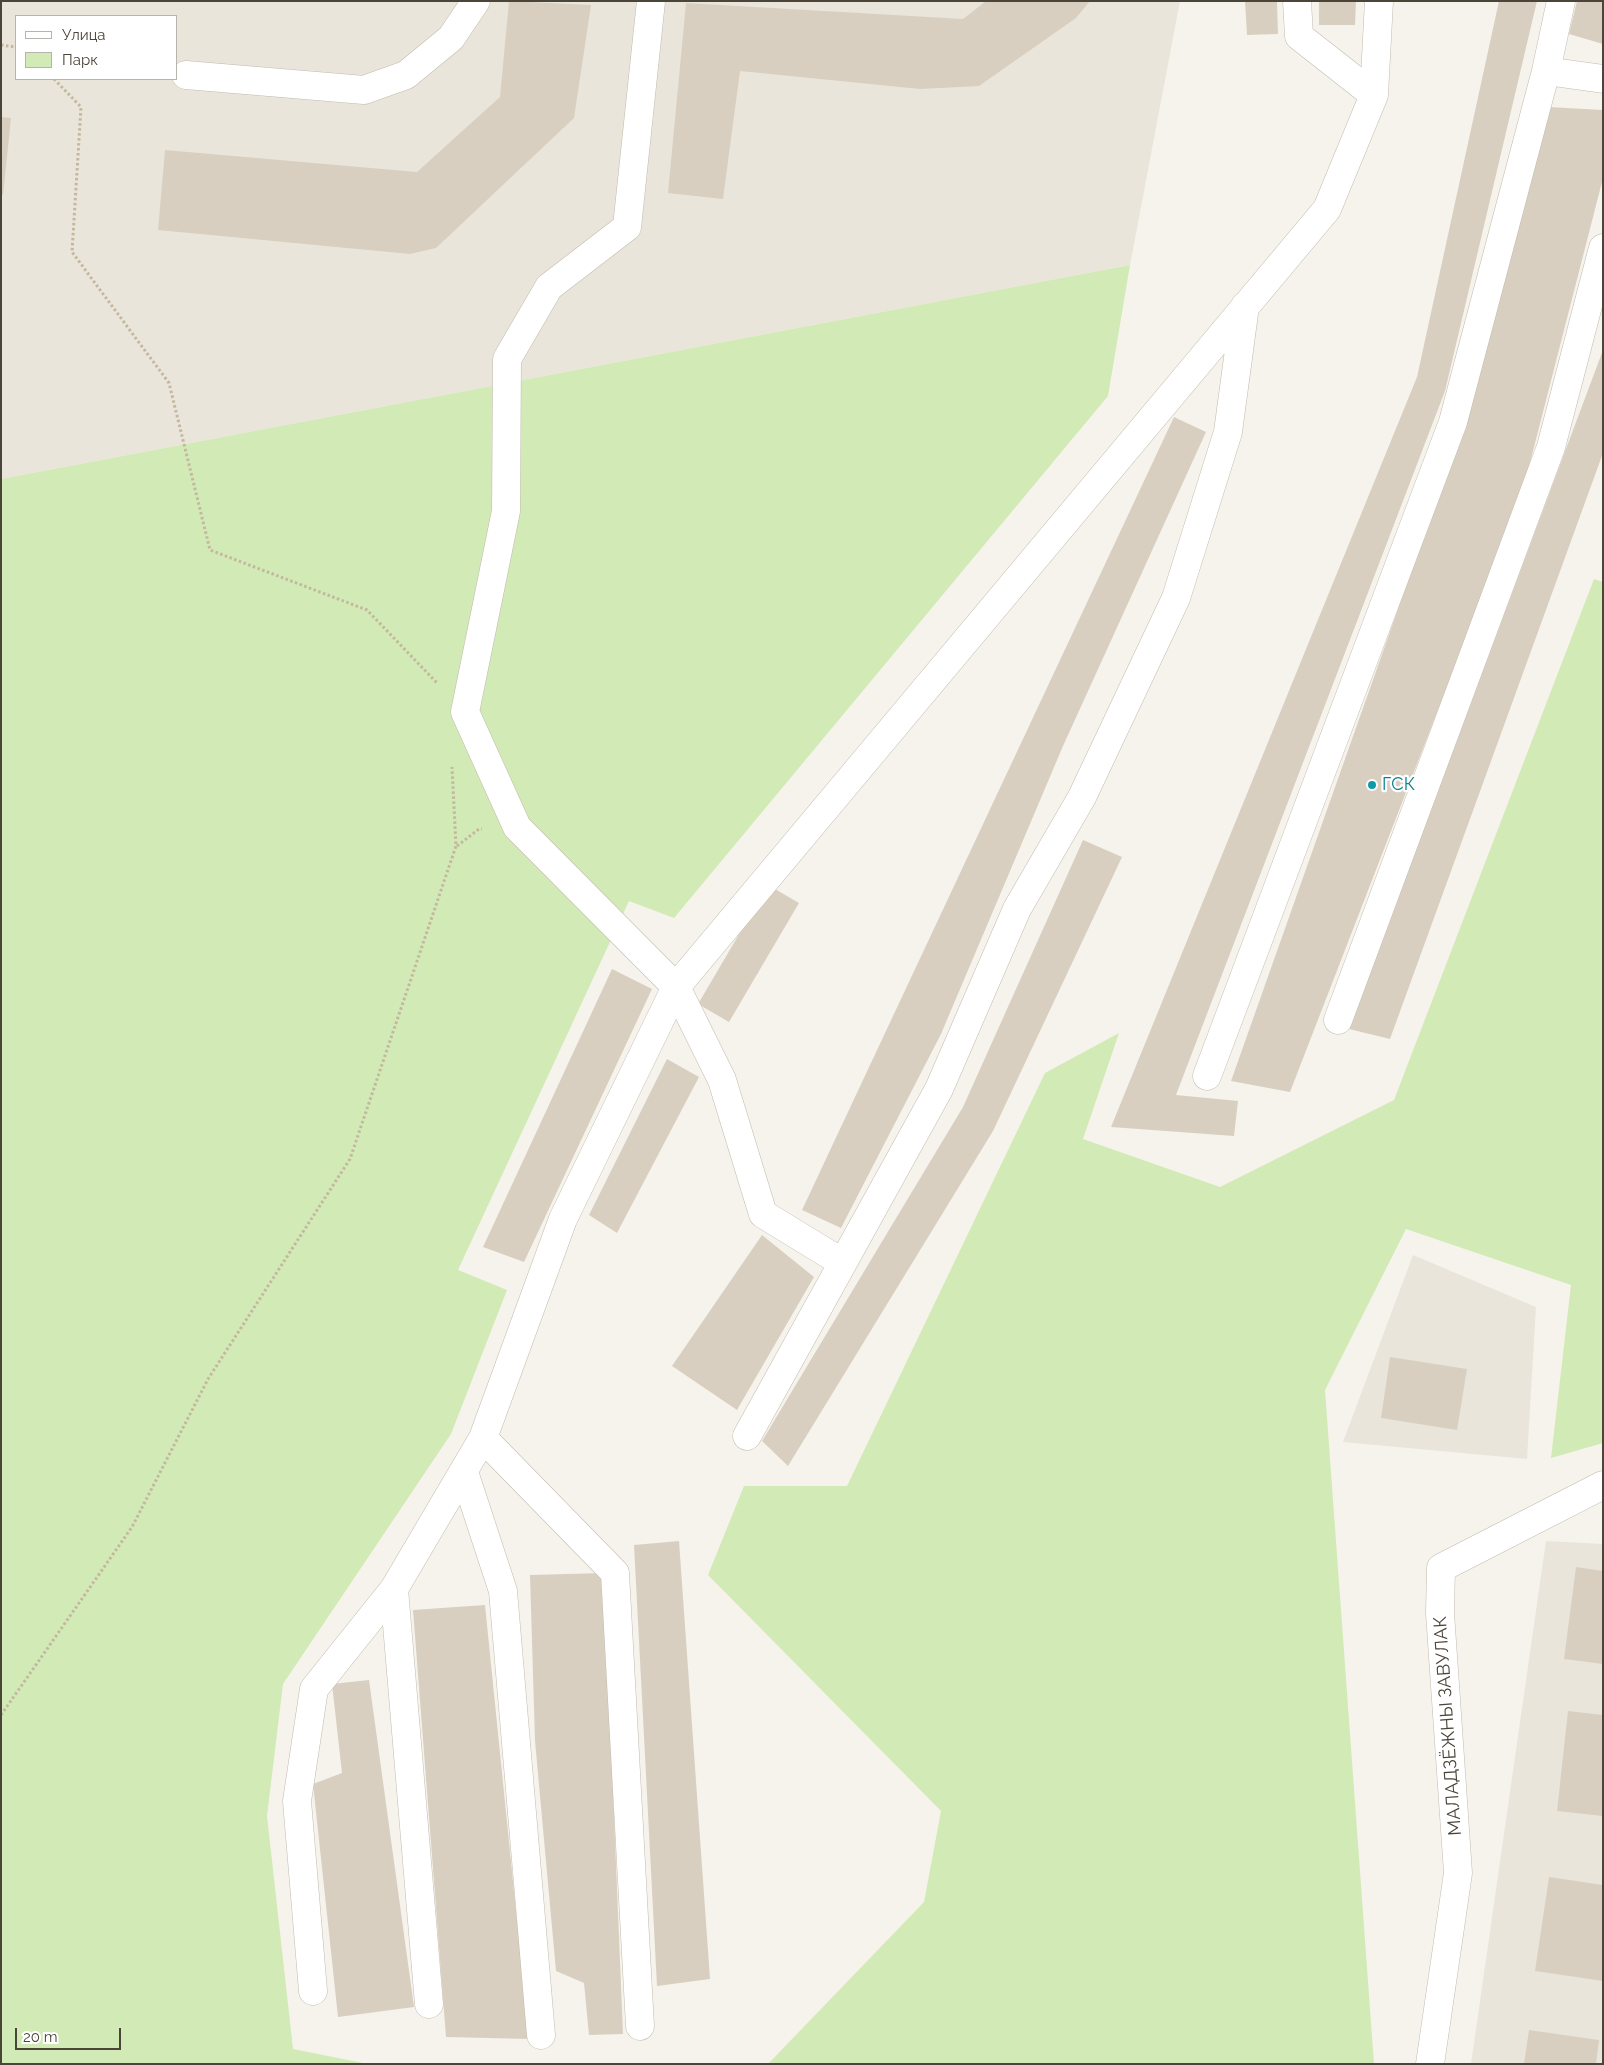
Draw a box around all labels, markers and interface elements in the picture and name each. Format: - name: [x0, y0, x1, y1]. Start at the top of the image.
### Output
- legend: [15, 15, 178, 80]
- text: Улица: [62, 26, 106, 44]
- text: Парк: [62, 51, 98, 69]
- place label: ГСК: [1382, 774, 1415, 796]
- marker: ГСК: [1366, 779, 1378, 791]
- street label: МАЛАДЗЁЖНЫ ЗАВУЛАК: [1430, 1616, 1466, 1836]
- scale bar: [18, 2018, 124, 2050]
- text: 20 m: [23, 2028, 58, 2046]

